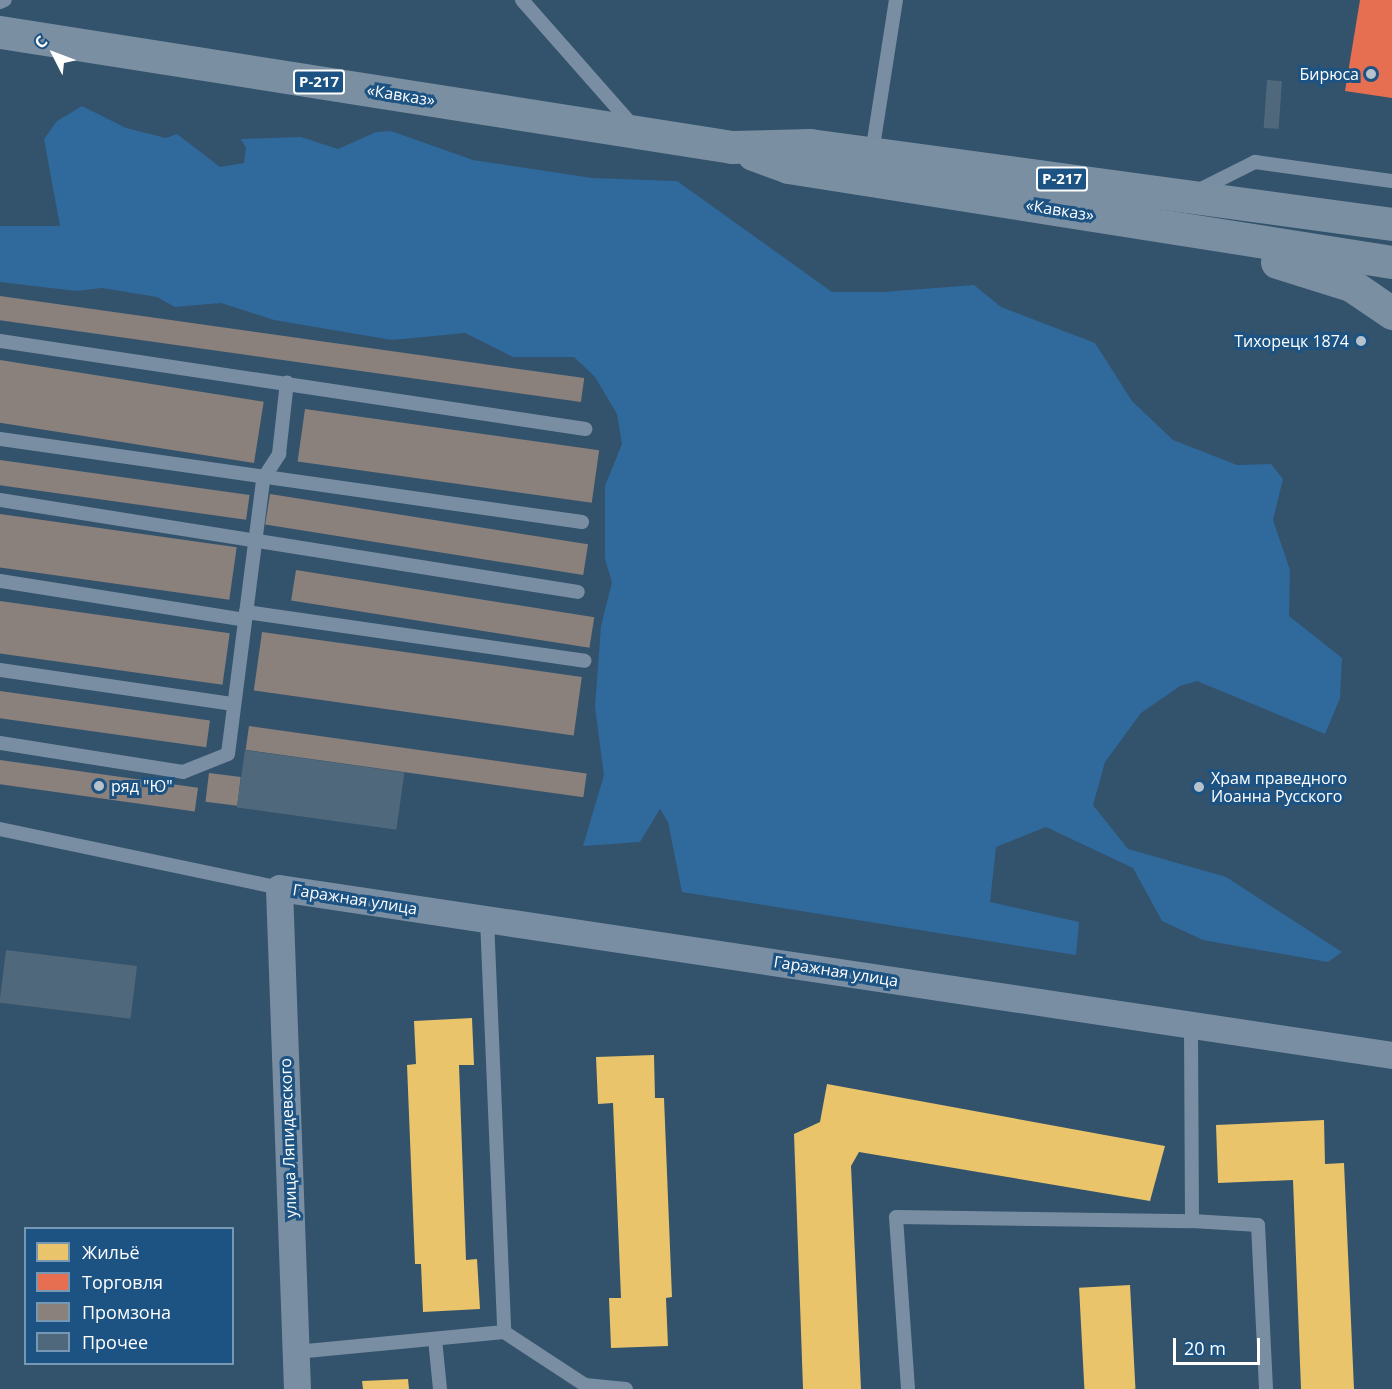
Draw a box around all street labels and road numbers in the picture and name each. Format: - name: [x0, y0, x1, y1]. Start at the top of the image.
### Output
- road number: Р-217: [292, 70, 346, 94]
- street label: «Кавказ»: [366, 80, 436, 110]
- road number: Р-217: [1035, 167, 1089, 191]
- street label: «Кавказ»: [1025, 195, 1095, 225]
- street label: Гаражная улица: [291, 880, 419, 918]
- street label: Гаражная улица: [772, 952, 900, 990]
- street label: улица Ляпидевского: [276, 1058, 300, 1218]

